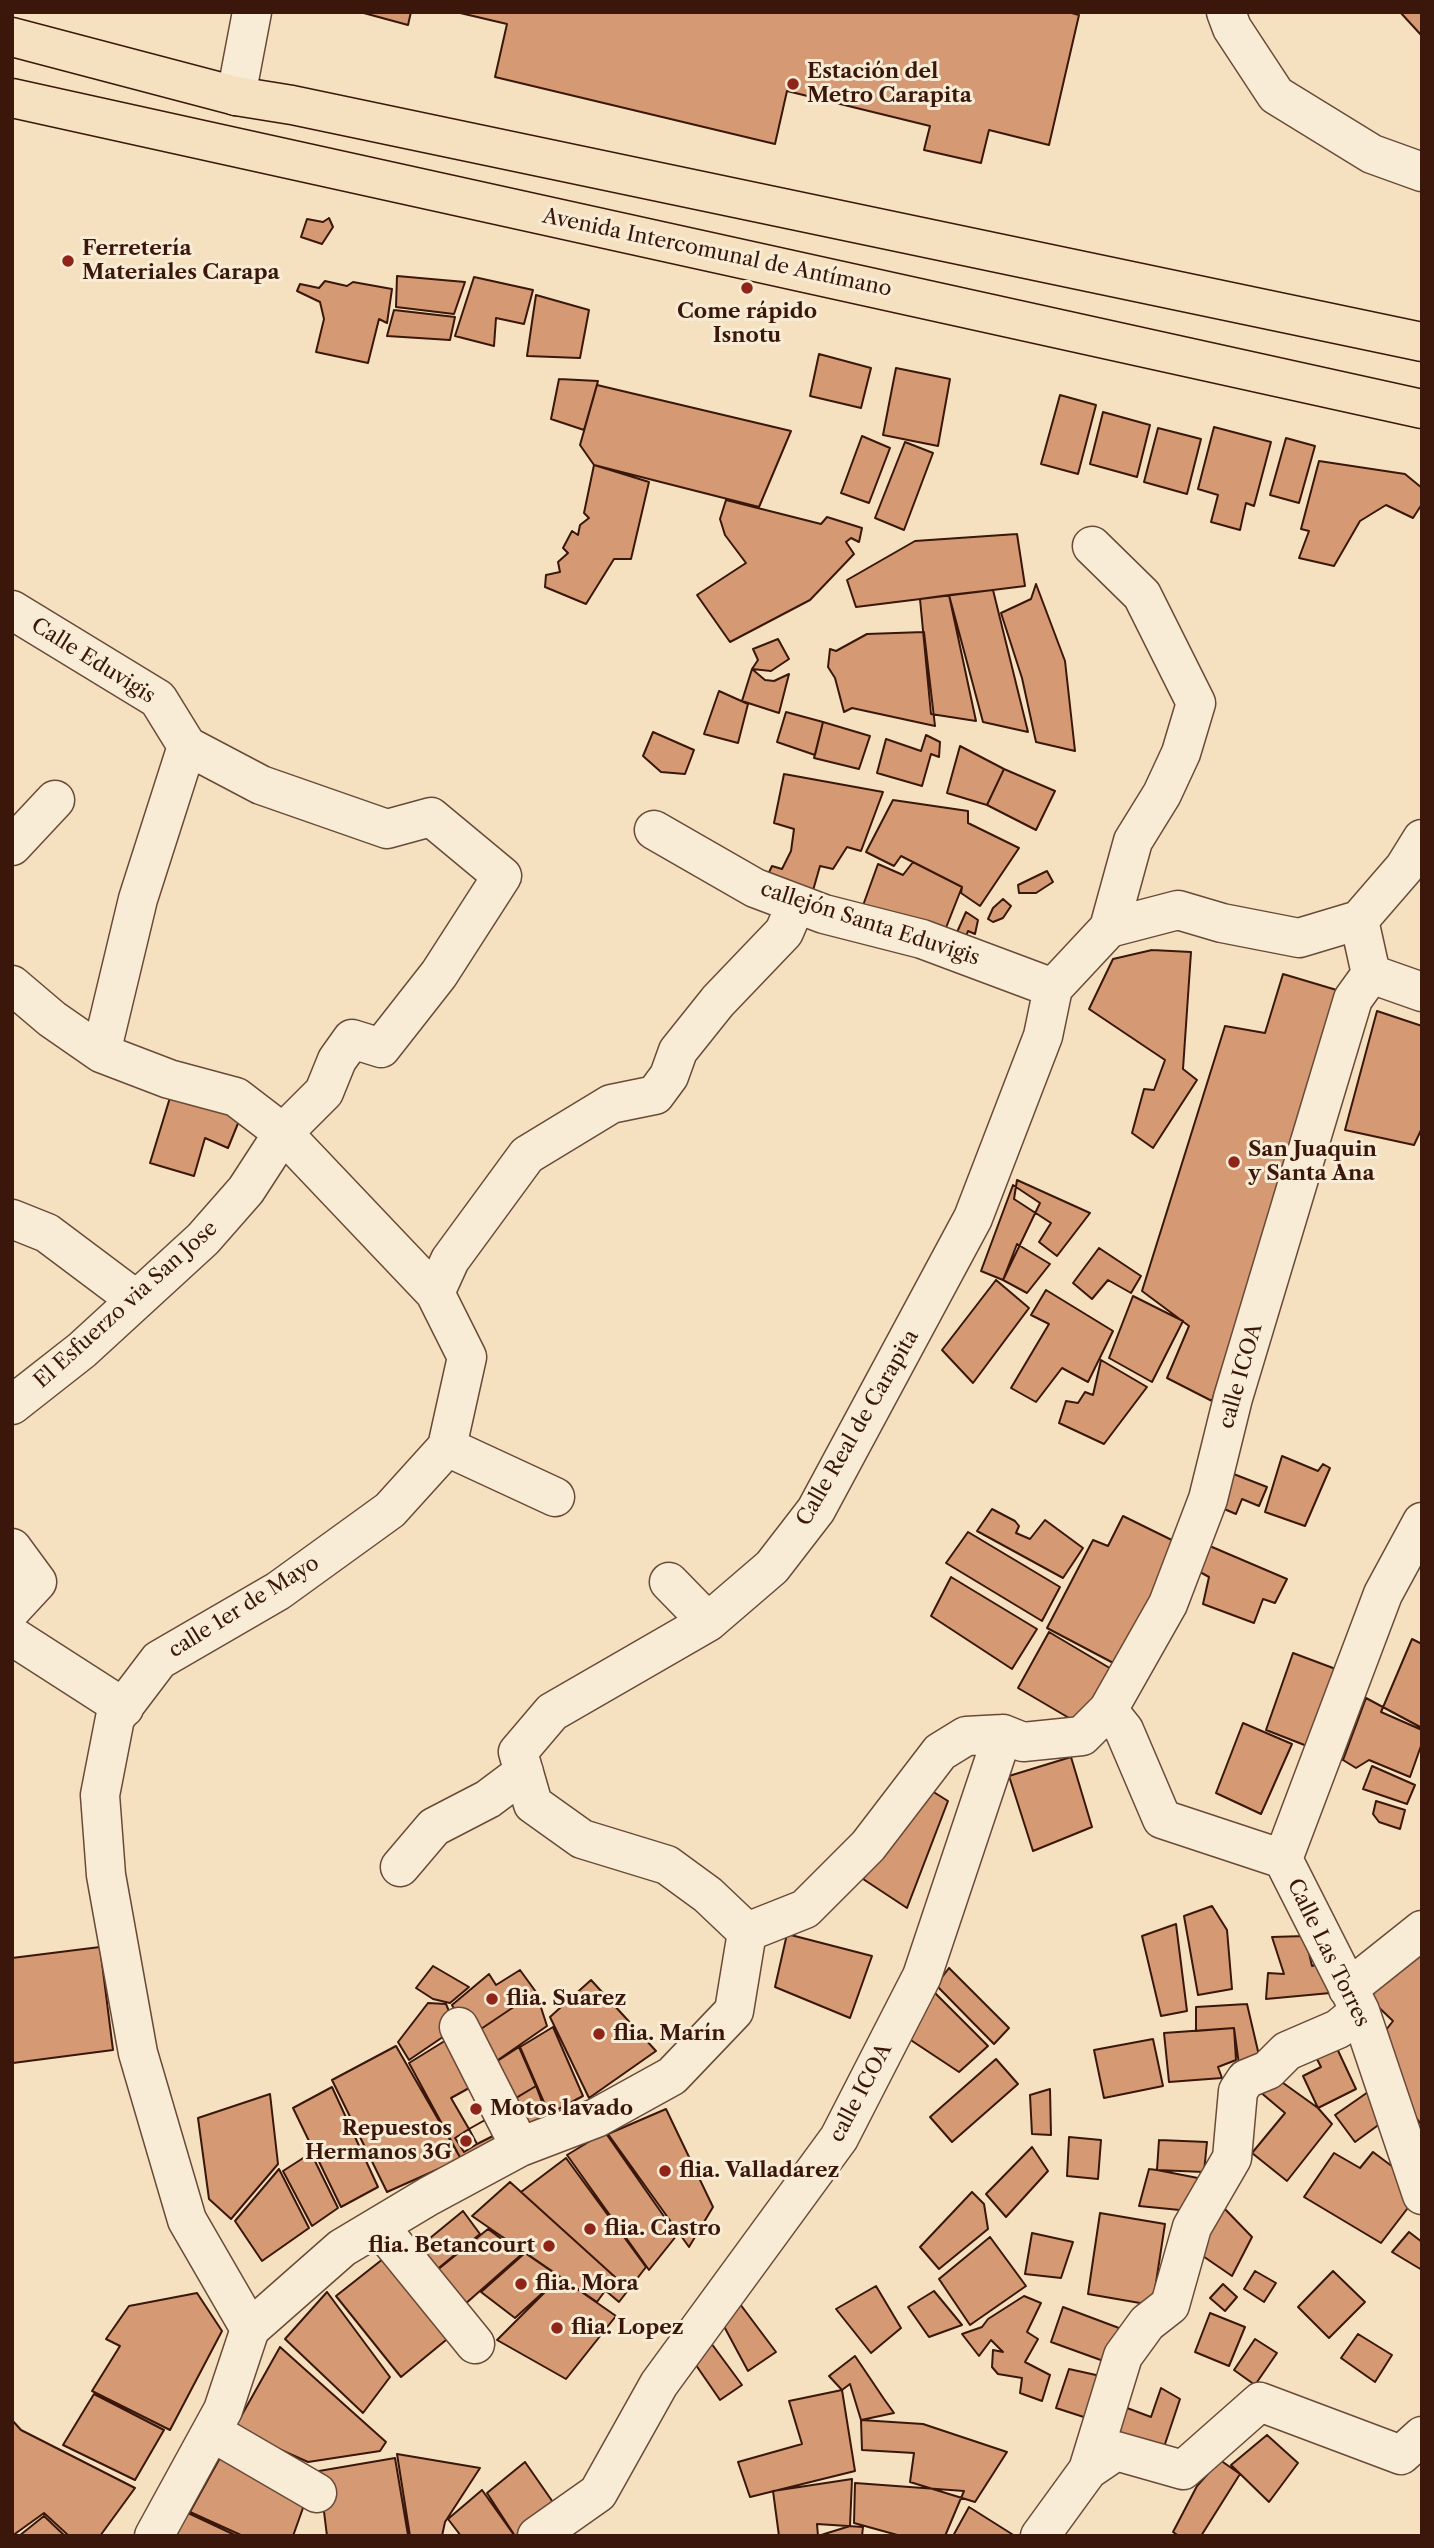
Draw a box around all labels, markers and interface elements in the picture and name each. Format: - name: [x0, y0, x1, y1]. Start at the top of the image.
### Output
- place label: Estación del Metro Carapita: [807, 59, 972, 109]
- marker: Estación del Metro Carapita: [785, 76, 801, 92]
- street label: Avenida Intercomunal de Antímano: [540, 204, 894, 302]
- place label: Ferretería Materiales Carapa: [82, 236, 280, 286]
- marker: Ferretería Materiales Carapa: [60, 253, 76, 269]
- marker: Come rápido Isnotu: [739, 280, 755, 296]
- place label: Come rápido Isnotu: [677, 299, 817, 349]
- street label: Calle Eduvigis: [26, 613, 160, 709]
- street label: callejón Santa Eduvigis: [757, 877, 983, 971]
- place label: San Juaquin y Santa Ana: [1248, 1137, 1377, 1187]
- marker: San Juaquin y Santa Ana: [1226, 1154, 1242, 1170]
- street label: El Esfuerzo via San Jose: [29, 1216, 223, 1394]
- street label: calle ICOA: [1214, 1321, 1268, 1431]
- street label: Calle Real de Carapita: [792, 1326, 924, 1530]
- street label: calle 1er de Mayo: [164, 1551, 324, 1663]
- street label: Calle Las Torres: [1281, 1875, 1375, 2031]
- place label: flia. Suarez: [506, 1986, 626, 2012]
- marker: flia. Suarez: [484, 1991, 500, 2007]
- place label: flia. Marín: [613, 2021, 726, 2047]
- marker: flia. Marín: [591, 2026, 607, 2042]
- street label: calle ICOA: [824, 2039, 898, 2147]
- place label: Motos lavado: [490, 2096, 633, 2122]
- marker: Motos lavado: [468, 2101, 484, 2117]
- place label: Repuestos Hermanos 3G: [305, 2116, 452, 2166]
- marker: Repuestos Hermanos 3G: [458, 2133, 474, 2149]
- place label: flia. Valladarez: [679, 2158, 839, 2184]
- marker: flia. Valladarez: [657, 2163, 673, 2179]
- place label: flia. Castro: [604, 2216, 721, 2242]
- marker: flia. Castro: [582, 2221, 598, 2237]
- place label: flia. Betancourt: [368, 2233, 535, 2259]
- marker: flia. Betancourt: [541, 2238, 557, 2254]
- place label: flia. Mora: [535, 2271, 639, 2297]
- marker: flia. Mora: [513, 2276, 529, 2292]
- place label: flia. Lopez: [571, 2315, 684, 2341]
- marker: flia. Lopez: [549, 2320, 565, 2336]

